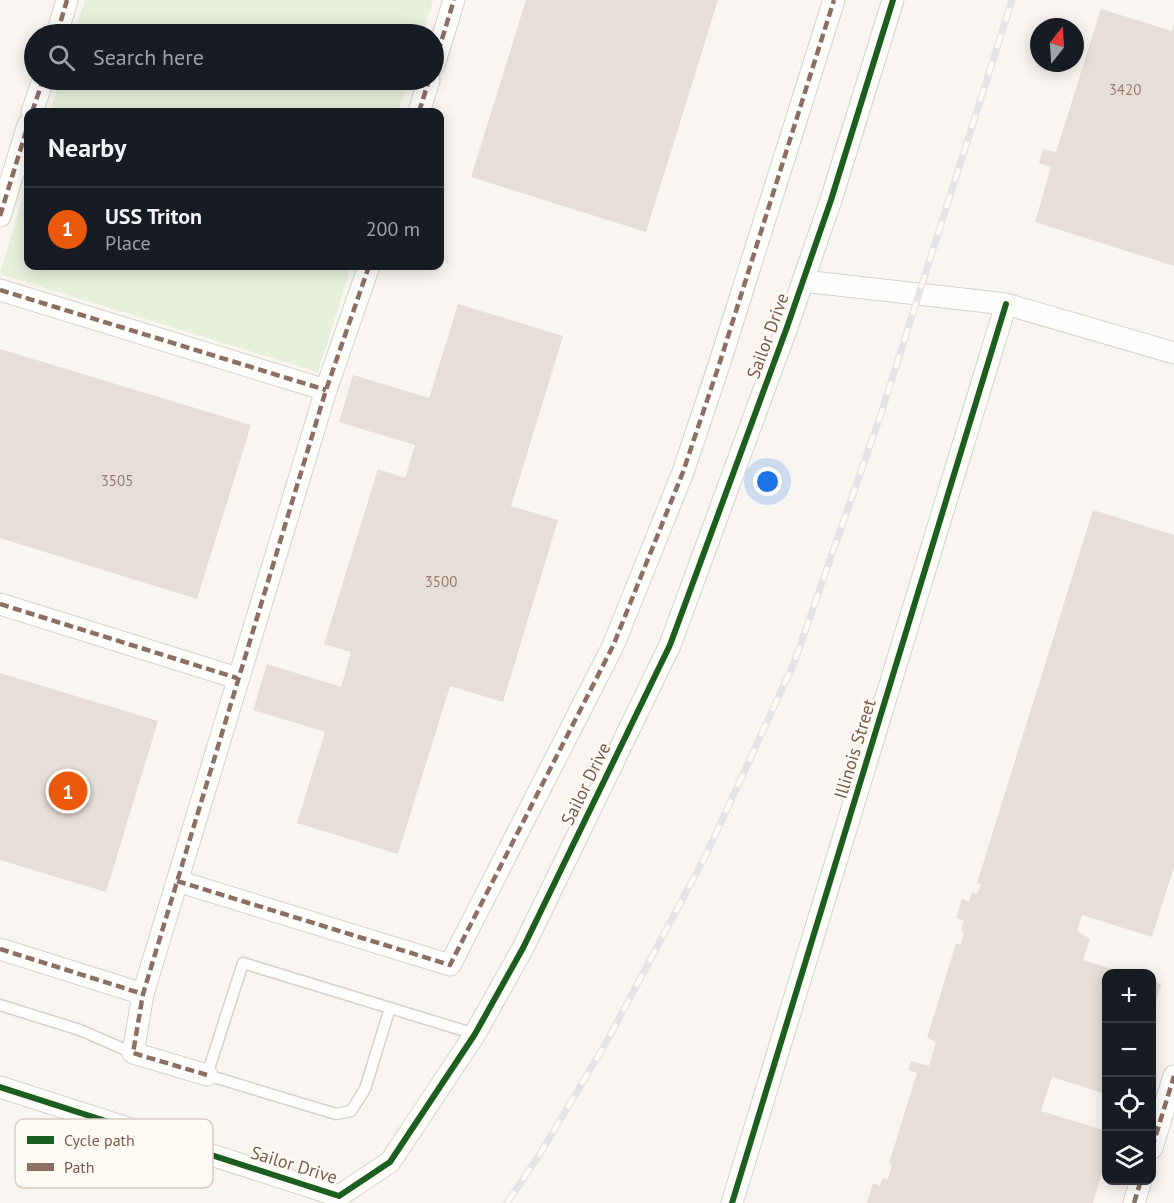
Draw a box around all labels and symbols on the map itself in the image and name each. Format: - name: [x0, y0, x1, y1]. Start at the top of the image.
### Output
- north arrow: [1030, 18, 1084, 72]
- house number: 3420: [1109, 80, 1141, 99]
- street label: Sailor Drive: [741, 290, 794, 382]
- your location: [753, 467, 782, 496]
- house number: 3505: [101, 471, 133, 490]
- house number: 3500: [425, 572, 457, 591]
- street label: Illinois Street: [828, 696, 881, 802]
- street label: Sailor Drive: [556, 739, 616, 829]
- pin: 1: [48, 768, 88, 814]
- legend: [15, 1119, 213, 1188]
- text: Cycle path: [64, 1130, 135, 1150]
- street label: Sailor Drive: [248, 1140, 340, 1189]
- text: Path: [64, 1157, 95, 1177]

